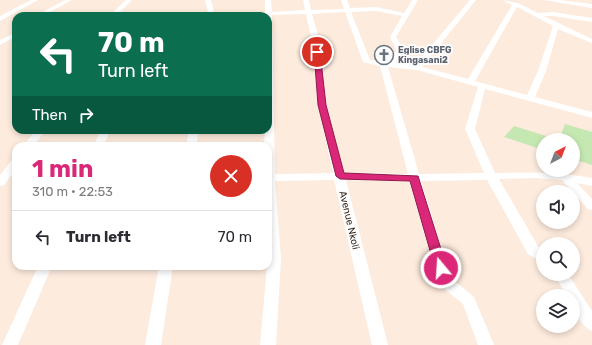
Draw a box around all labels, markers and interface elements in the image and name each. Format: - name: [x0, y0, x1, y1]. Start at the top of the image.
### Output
- text: 70 m: [98, 26, 165, 59]
- icon: left: [32, 28, 84, 80]
- pin: [300, 35, 334, 69]
- icon: arrive: [306, 41, 328, 63]
- church icon: Eglise CBFG Kingasani2: [373, 44, 395, 66]
- place label: Eglise CBFG Kingasani2: [398, 45, 452, 66]
- text: Turn left: [98, 60, 168, 82]
- icon: right: [75, 104, 97, 126]
- text: Then: [32, 106, 67, 124]
- north arrow: [536, 133, 580, 177]
- map controls: [536, 133, 580, 333]
- text: 1 min: [32, 155, 93, 183]
- button: close: [210, 155, 252, 197]
- text: 310 m · 22:53: [32, 184, 113, 199]
- button: sound: [536, 185, 580, 229]
- street label: Avenue Nkoli: [336, 190, 362, 251]
- icon: left: [32, 226, 54, 248]
- text: Turn left: [66, 228, 131, 246]
- text: 70 m: [218, 228, 252, 246]
- button: search: [536, 237, 580, 281]
- position arrow: [420, 247, 462, 289]
- button: layers: [536, 289, 580, 333]

